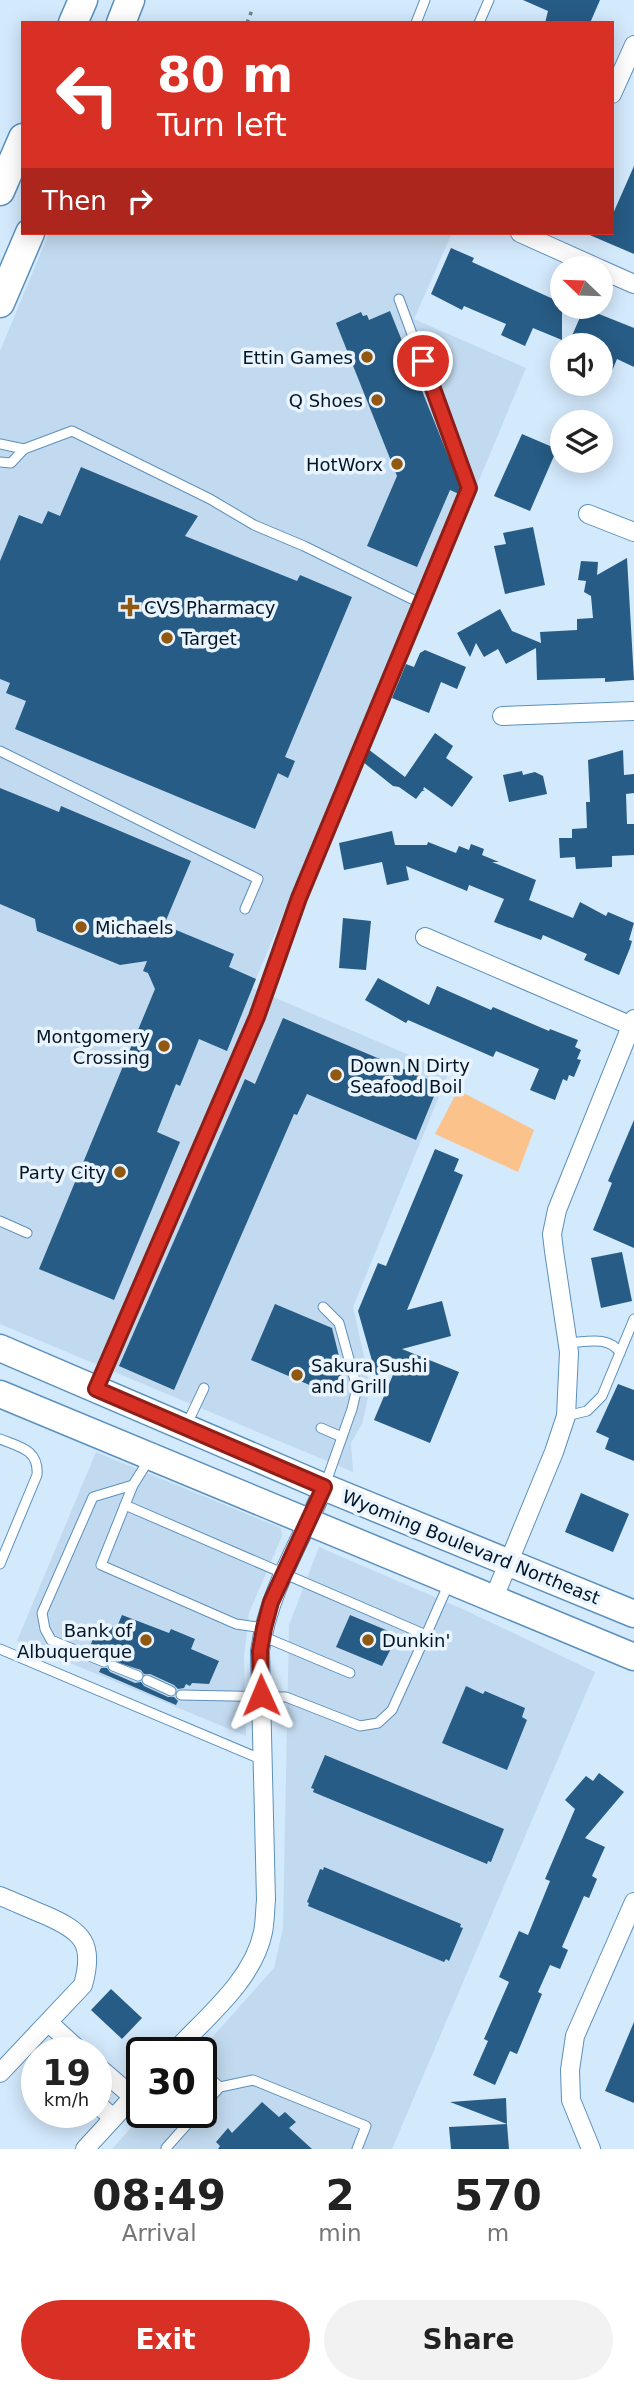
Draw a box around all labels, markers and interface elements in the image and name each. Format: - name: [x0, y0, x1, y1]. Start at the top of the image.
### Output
- text: 80 m: [157, 47, 293, 104]
- icon: left: [42, 49, 133, 140]
- text: Turn left: [157, 106, 287, 144]
- icon: right: [121, 182, 159, 220]
- text: Then: [42, 186, 107, 216]
- north arrow: [550, 256, 612, 318]
- map controls: [550, 256, 613, 473]
- pin: [393, 331, 453, 391]
- button: sound: [550, 333, 613, 396]
- icon: arrive: [404, 342, 442, 380]
- place label: Ettin Games: [242, 347, 353, 368]
- marker: Ettin Games: [359, 349, 375, 365]
- place label: Q Shoes: [289, 390, 363, 411]
- marker: Q Shoes: [369, 392, 385, 408]
- button: layers: [550, 410, 613, 473]
- place label: HotWorx: [306, 454, 383, 475]
- marker: HotWorx: [389, 456, 405, 472]
- place label: CVS Pharmacy: [144, 597, 276, 618]
- marker: CVS Pharmacy: [122, 599, 138, 615]
- place label: Target: [180, 628, 237, 649]
- marker: Target: [159, 630, 175, 646]
- place label: Michaels: [95, 917, 173, 938]
- marker: Michaels: [73, 919, 89, 935]
- place label: Montgomery Crossing: [36, 1026, 150, 1068]
- marker: Montgomery Crossing: [156, 1038, 172, 1054]
- place label: Down N Dirty Seafood Boil: [350, 1055, 470, 1097]
- marker: Down N Dirty Seafood Boil: [328, 1067, 344, 1083]
- place label: Party City: [19, 1162, 106, 1183]
- marker: Party City: [112, 1164, 128, 1180]
- place label: Sakura Sushi and Grill: [311, 1355, 428, 1397]
- marker: Sakura Sushi and Grill: [289, 1367, 305, 1383]
- street label: Wyoming Boulevard Northeast: [339, 1486, 603, 1608]
- place label: Bank of Albuquerque: [17, 1620, 133, 1662]
- place label: Dunkin': [382, 1630, 450, 1651]
- marker: Bank of Albuquerque: [138, 1632, 154, 1648]
- marker: Dunkin': [360, 1632, 376, 1648]
- position arrow: [224, 1658, 298, 1732]
- speed limit sign: 30: [126, 2037, 217, 2128]
- text: 19: [42, 2053, 91, 2093]
- text: km/h: [44, 2089, 89, 2110]
- text: 08:49: [92, 2171, 226, 2220]
- text: 2: [325, 2171, 355, 2220]
- text: 570: [454, 2171, 542, 2220]
- text: Arrival: [122, 2220, 197, 2246]
- text: min: [318, 2220, 362, 2246]
- text: m: [487, 2220, 509, 2246]
- button: Exit: [21, 2300, 310, 2380]
- button: Share: [324, 2300, 613, 2380]

